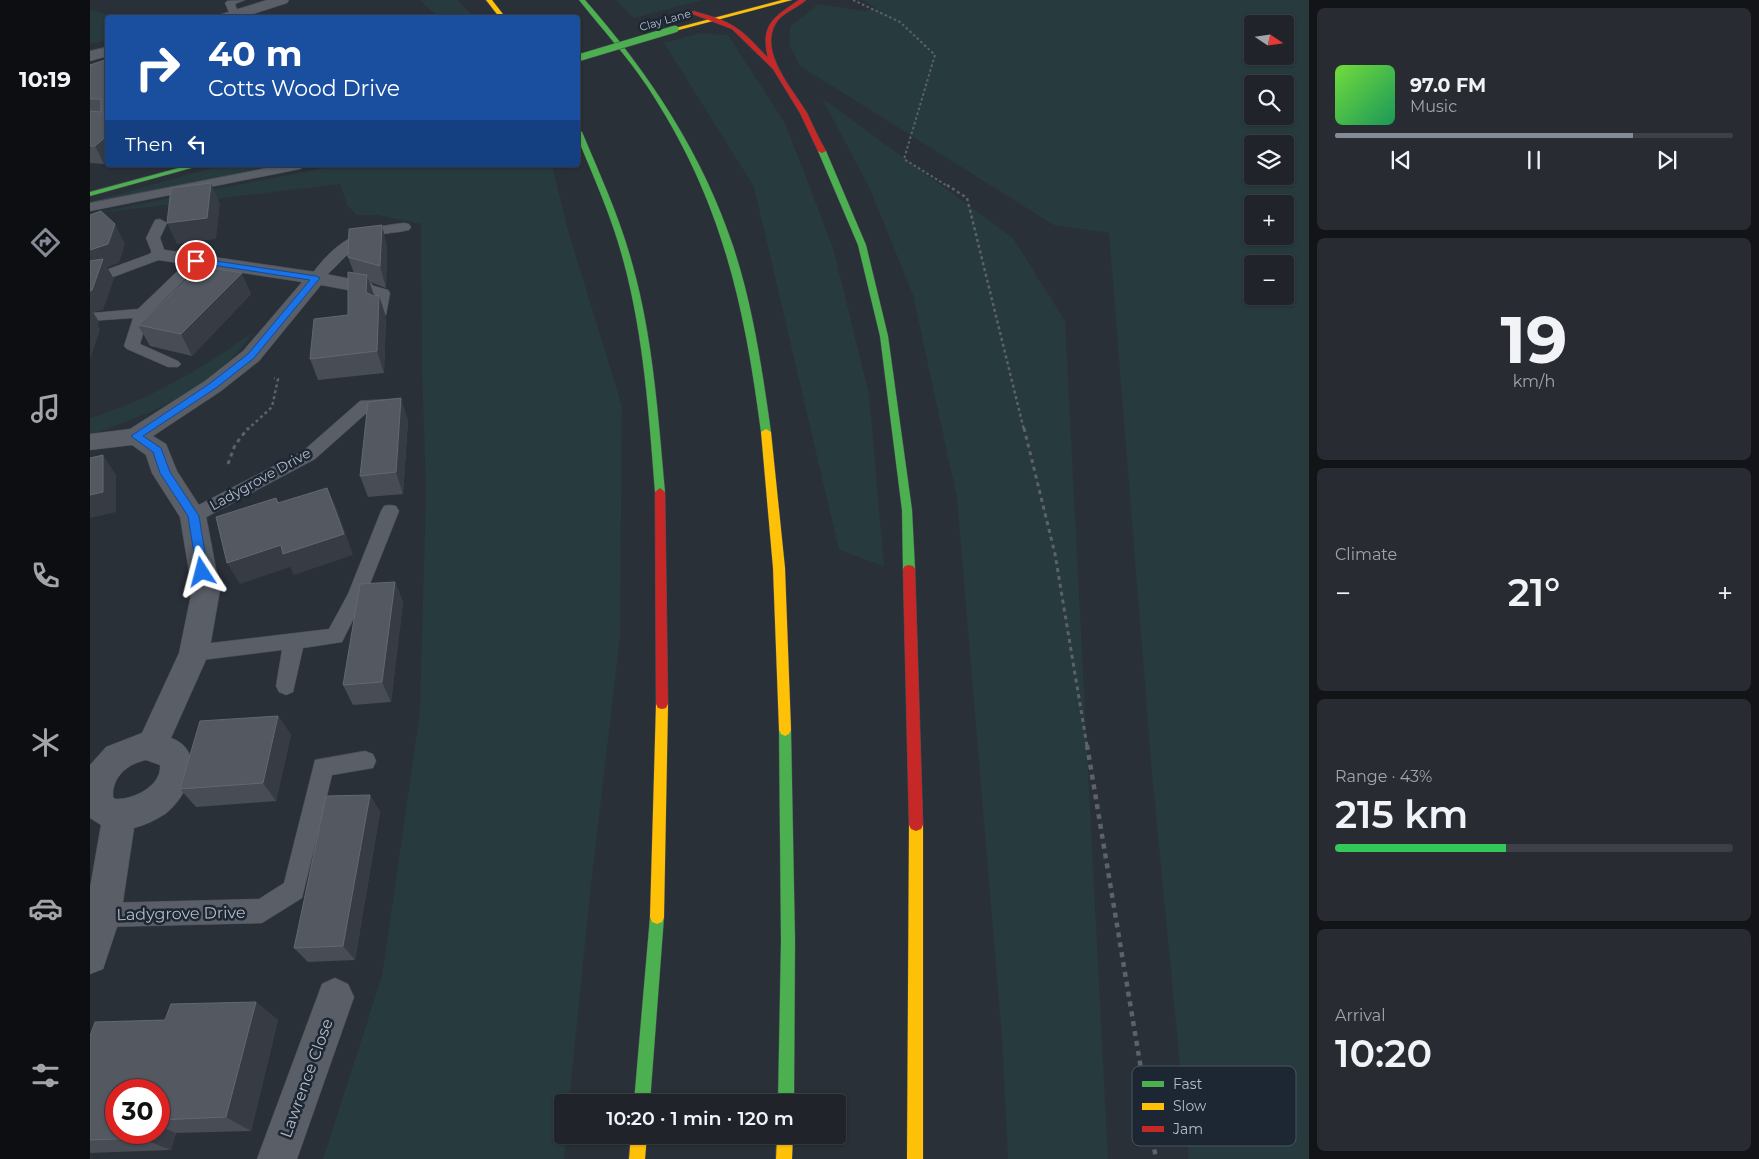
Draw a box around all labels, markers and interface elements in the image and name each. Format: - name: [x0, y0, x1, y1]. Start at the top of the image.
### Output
- street label: Clay Lane: [638, 6, 693, 34]
- north arrow: [1244, 15, 1294, 65]
- map controls: [1244, 15, 1294, 305]
- text: 40 m: [208, 32, 303, 75]
- icon: right: [125, 35, 190, 100]
- text: 10:19: [19, 66, 71, 93]
- text: 97.0 FM: [1410, 74, 1486, 97]
- text: Cotts Wood Drive: [208, 75, 400, 102]
- button: search: [1244, 75, 1294, 125]
- text: Music: [1410, 97, 1457, 116]
- icon: left: [183, 130, 211, 158]
- text: Then: [125, 133, 173, 156]
- button: layers: [1244, 135, 1294, 185]
- icon: previous: [1387, 146, 1415, 174]
- icon: pause: [1520, 146, 1548, 174]
- icon: next: [1653, 146, 1681, 174]
- button: +: [1244, 195, 1294, 245]
- icon: directions: [28, 225, 63, 260]
- pin: [175, 240, 217, 282]
- icon: arrive: [182, 247, 210, 275]
- button: −: [1244, 255, 1294, 305]
- text: 19: [1501, 300, 1567, 379]
- text: km/h: [1513, 372, 1555, 391]
- icon: music: [28, 391, 63, 426]
- street label: Ladygrove Drive: [206, 444, 314, 514]
- position arrow: [175, 545, 227, 597]
- text: Climate: [1335, 545, 1397, 564]
- icon: phone: [28, 558, 63, 593]
- text: 21°: [1508, 569, 1560, 616]
- text: −: [1335, 576, 1351, 610]
- text: +: [1717, 576, 1733, 610]
- icon: climate: [28, 725, 63, 760]
- text: Range · 43%: [1335, 767, 1432, 786]
- text: 215 km: [1335, 791, 1468, 838]
- icon: car: [28, 891, 63, 926]
- street label: Ladygrove Drive: [116, 903, 246, 924]
- text: Arrival: [1335, 1006, 1385, 1025]
- street label: Lawrence Close: [276, 1016, 337, 1140]
- text: 10:20: [1335, 1030, 1432, 1077]
- icon: filters: [28, 1058, 63, 1093]
- legend: [1132, 1066, 1296, 1146]
- text: Fast: [1173, 1075, 1203, 1093]
- speed limit sign: 30: [105, 1079, 170, 1144]
- text: Slow: [1173, 1097, 1207, 1115]
- text: 10:20 · 1 min · 120 m: [606, 1107, 794, 1130]
- text: Jam: [1172, 1120, 1203, 1138]

